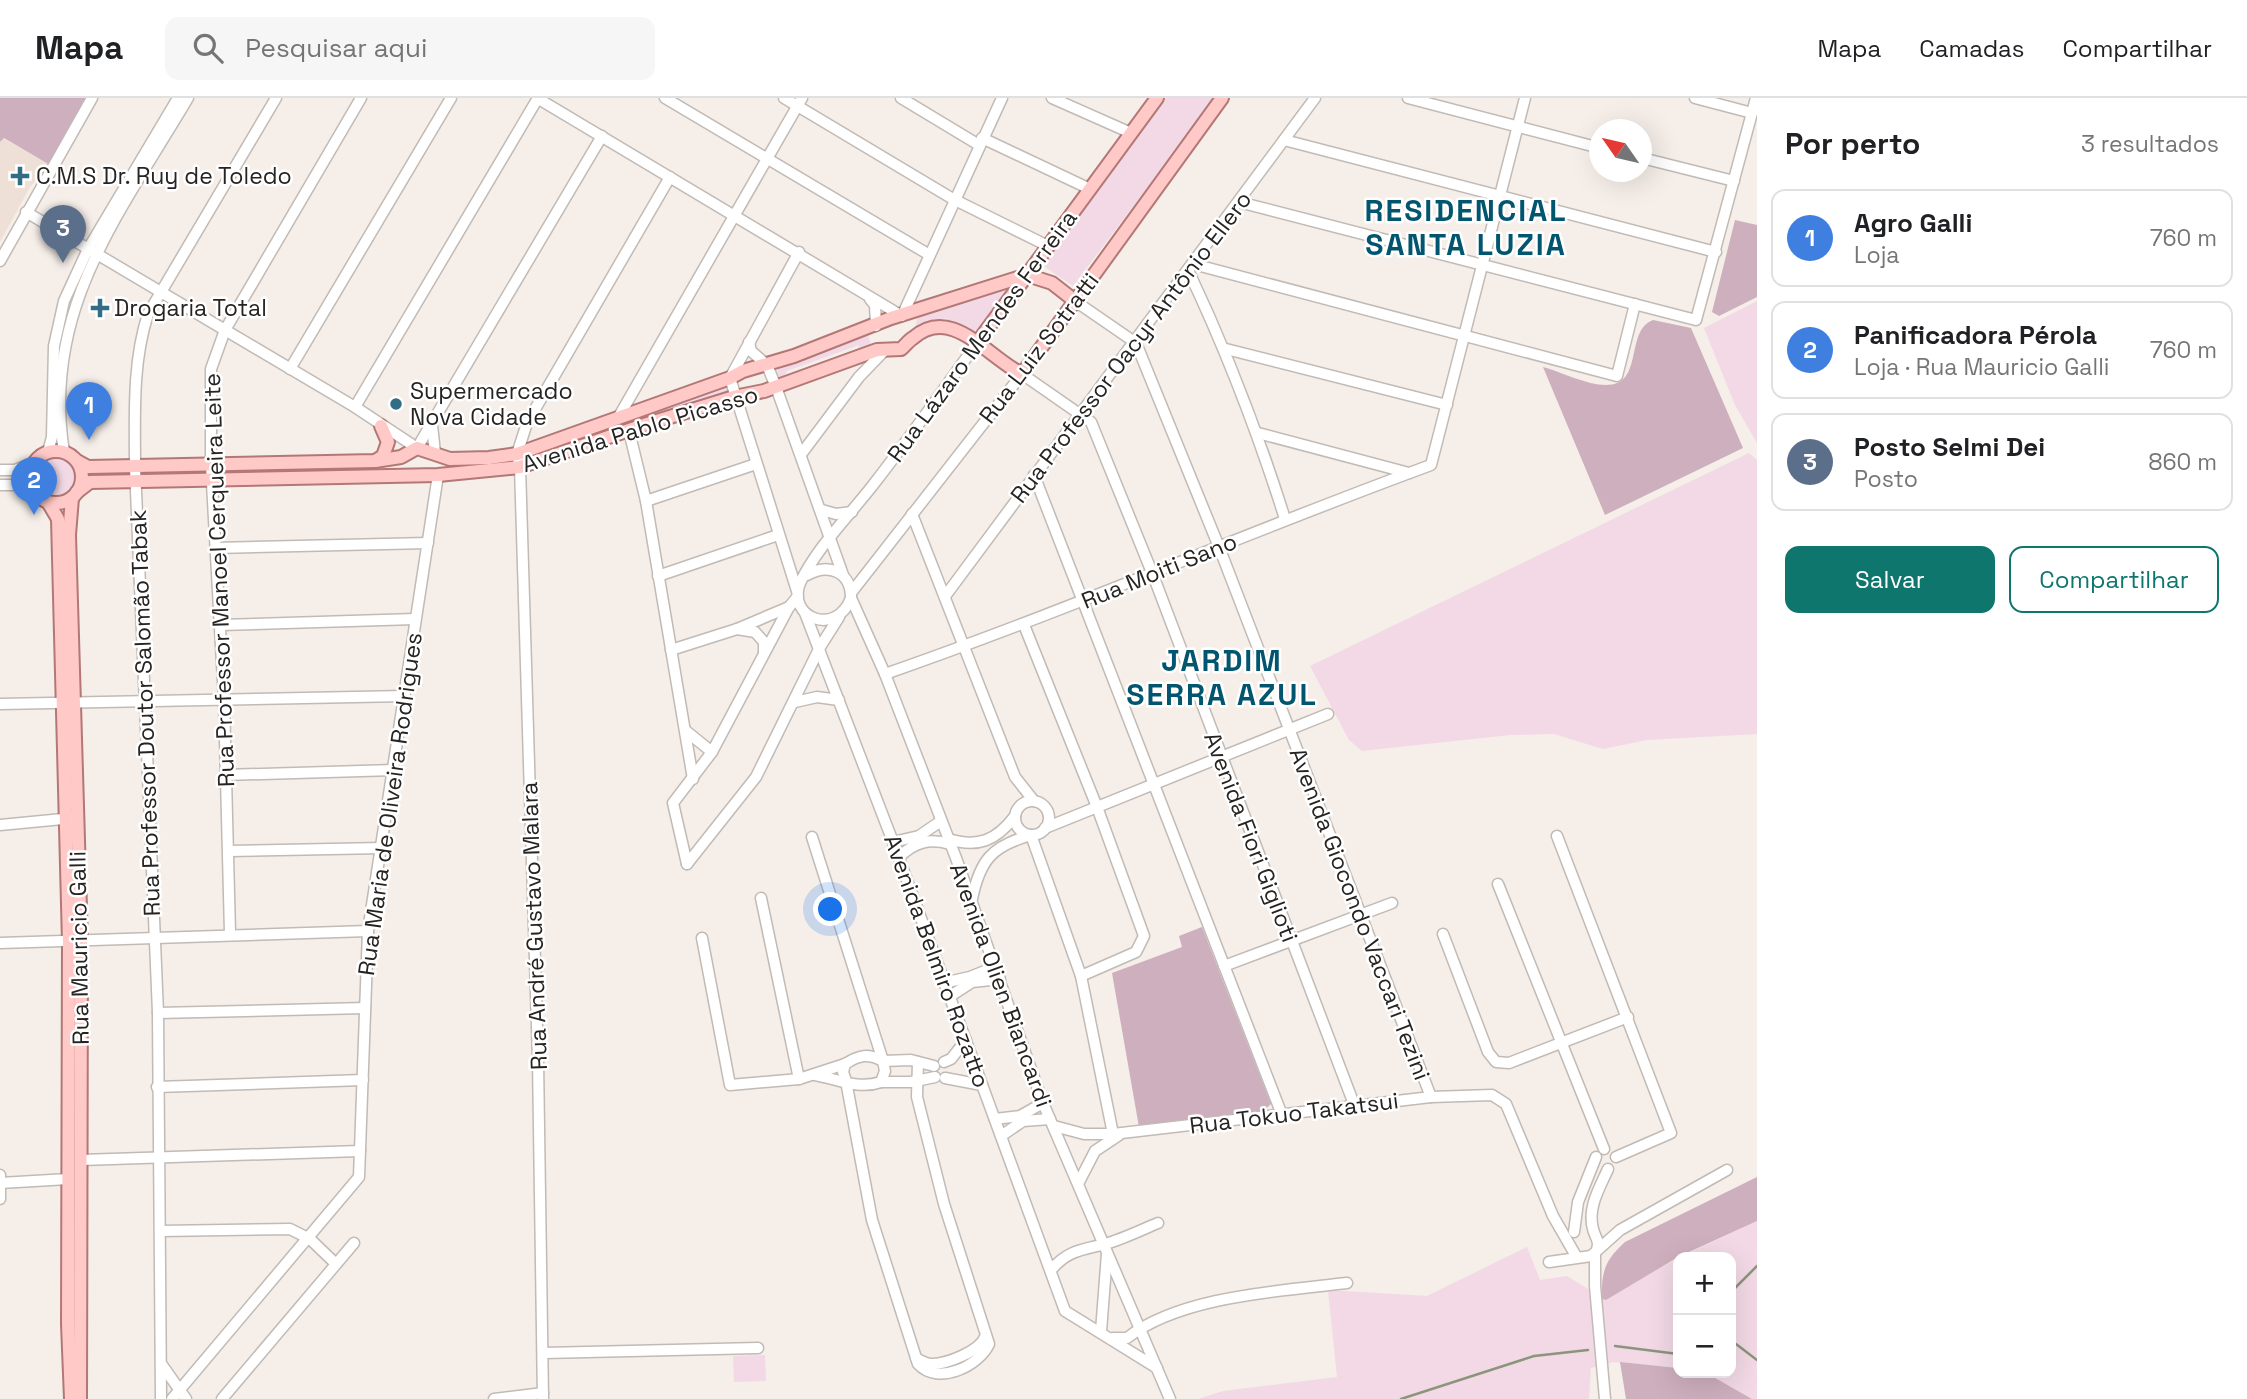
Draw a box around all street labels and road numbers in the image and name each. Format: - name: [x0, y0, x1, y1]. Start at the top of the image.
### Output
- street label: Rua Professor Oacyr Antônio Ellero: [1004, 185, 1258, 509]
- street label: Rua Lázaro Mendes Ferreira: [880, 204, 1084, 468]
- street label: Rua Luiz Sotratti: [972, 267, 1106, 429]
- street label: Rua Professor Manoel Cerqueira Leite: [197, 373, 241, 787]
- street label: Avenida Pablo Picasso: [518, 379, 762, 479]
- street label: Rua Professor Doutor Salomão Tabak: [123, 509, 167, 917]
- street label: Rua Moiti Sano: [1077, 526, 1241, 616]
- street label: Rua Maria de Oliveira Rodrigues: [351, 630, 429, 978]
- street label: Avenida Fiori Giglioti: [1197, 728, 1305, 946]
- street label: Avenida Giocondo Vaccari Tezini: [1283, 744, 1437, 1084]
- street label: Rua André Gustavo Malara: [514, 781, 554, 1071]
- street label: Avenida Belmiro Rozatto: [877, 830, 997, 1092]
- street label: Rua Mauricio Galli: [62, 851, 96, 1045]
- street label: Avenida Olien Biancardi: [943, 859, 1059, 1111]
- street label: Rua Tokuo Takatsui: [1188, 1085, 1400, 1141]

